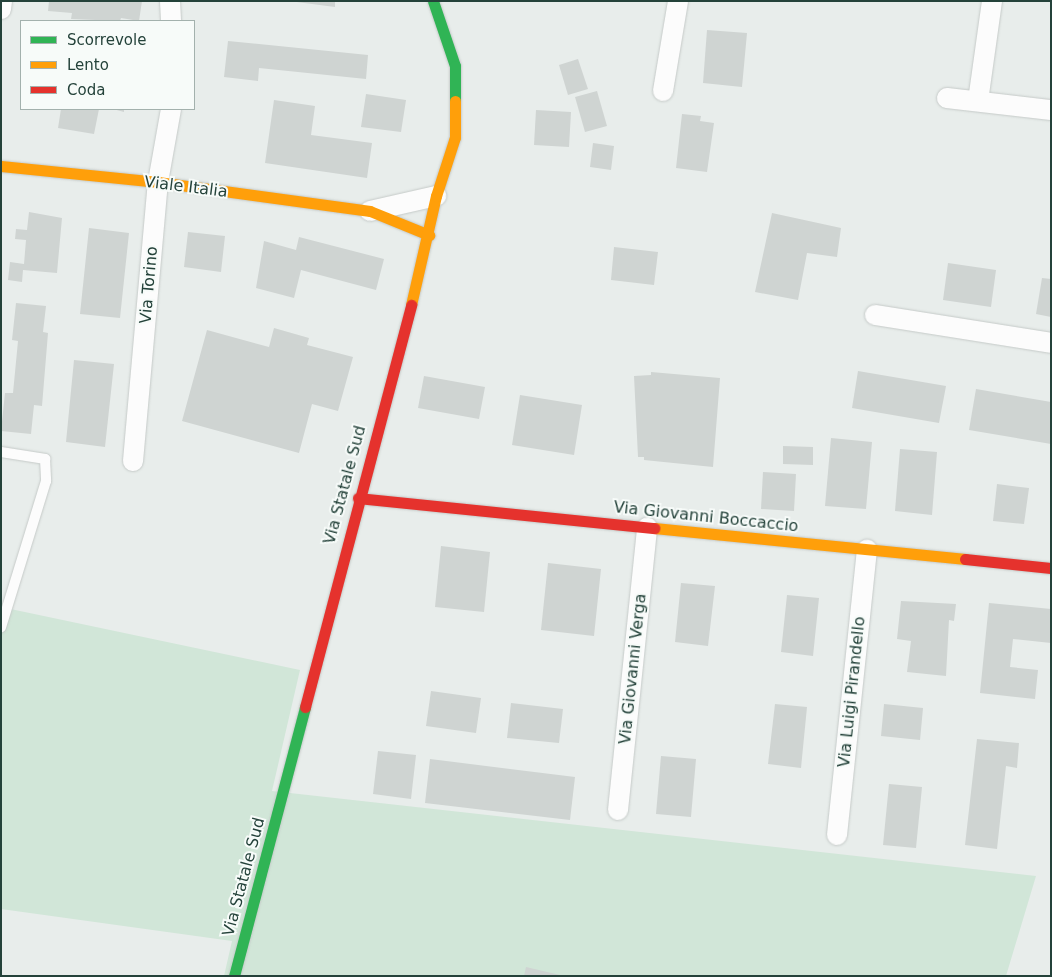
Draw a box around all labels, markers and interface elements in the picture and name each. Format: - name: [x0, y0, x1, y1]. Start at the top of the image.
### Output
- legend: [20, 20, 195, 110]
- text: Scorrevole: [67, 31, 146, 49]
- text: Lento: [67, 56, 109, 74]
- text: Coda: [67, 81, 105, 99]
- street label: Viale Italia: [143, 172, 229, 202]
- street label: Via Torino: [136, 245, 162, 325]
- street label: Via Statale Sud: [320, 424, 370, 546]
- street label: Via Giovanni Boccaccio: [613, 498, 799, 536]
- street label: Via Giovanni Verga: [616, 593, 650, 745]
- street label: Via Luigi Pirandello: [835, 616, 869, 768]
- street label: Via Statale Sud: [219, 816, 269, 938]

